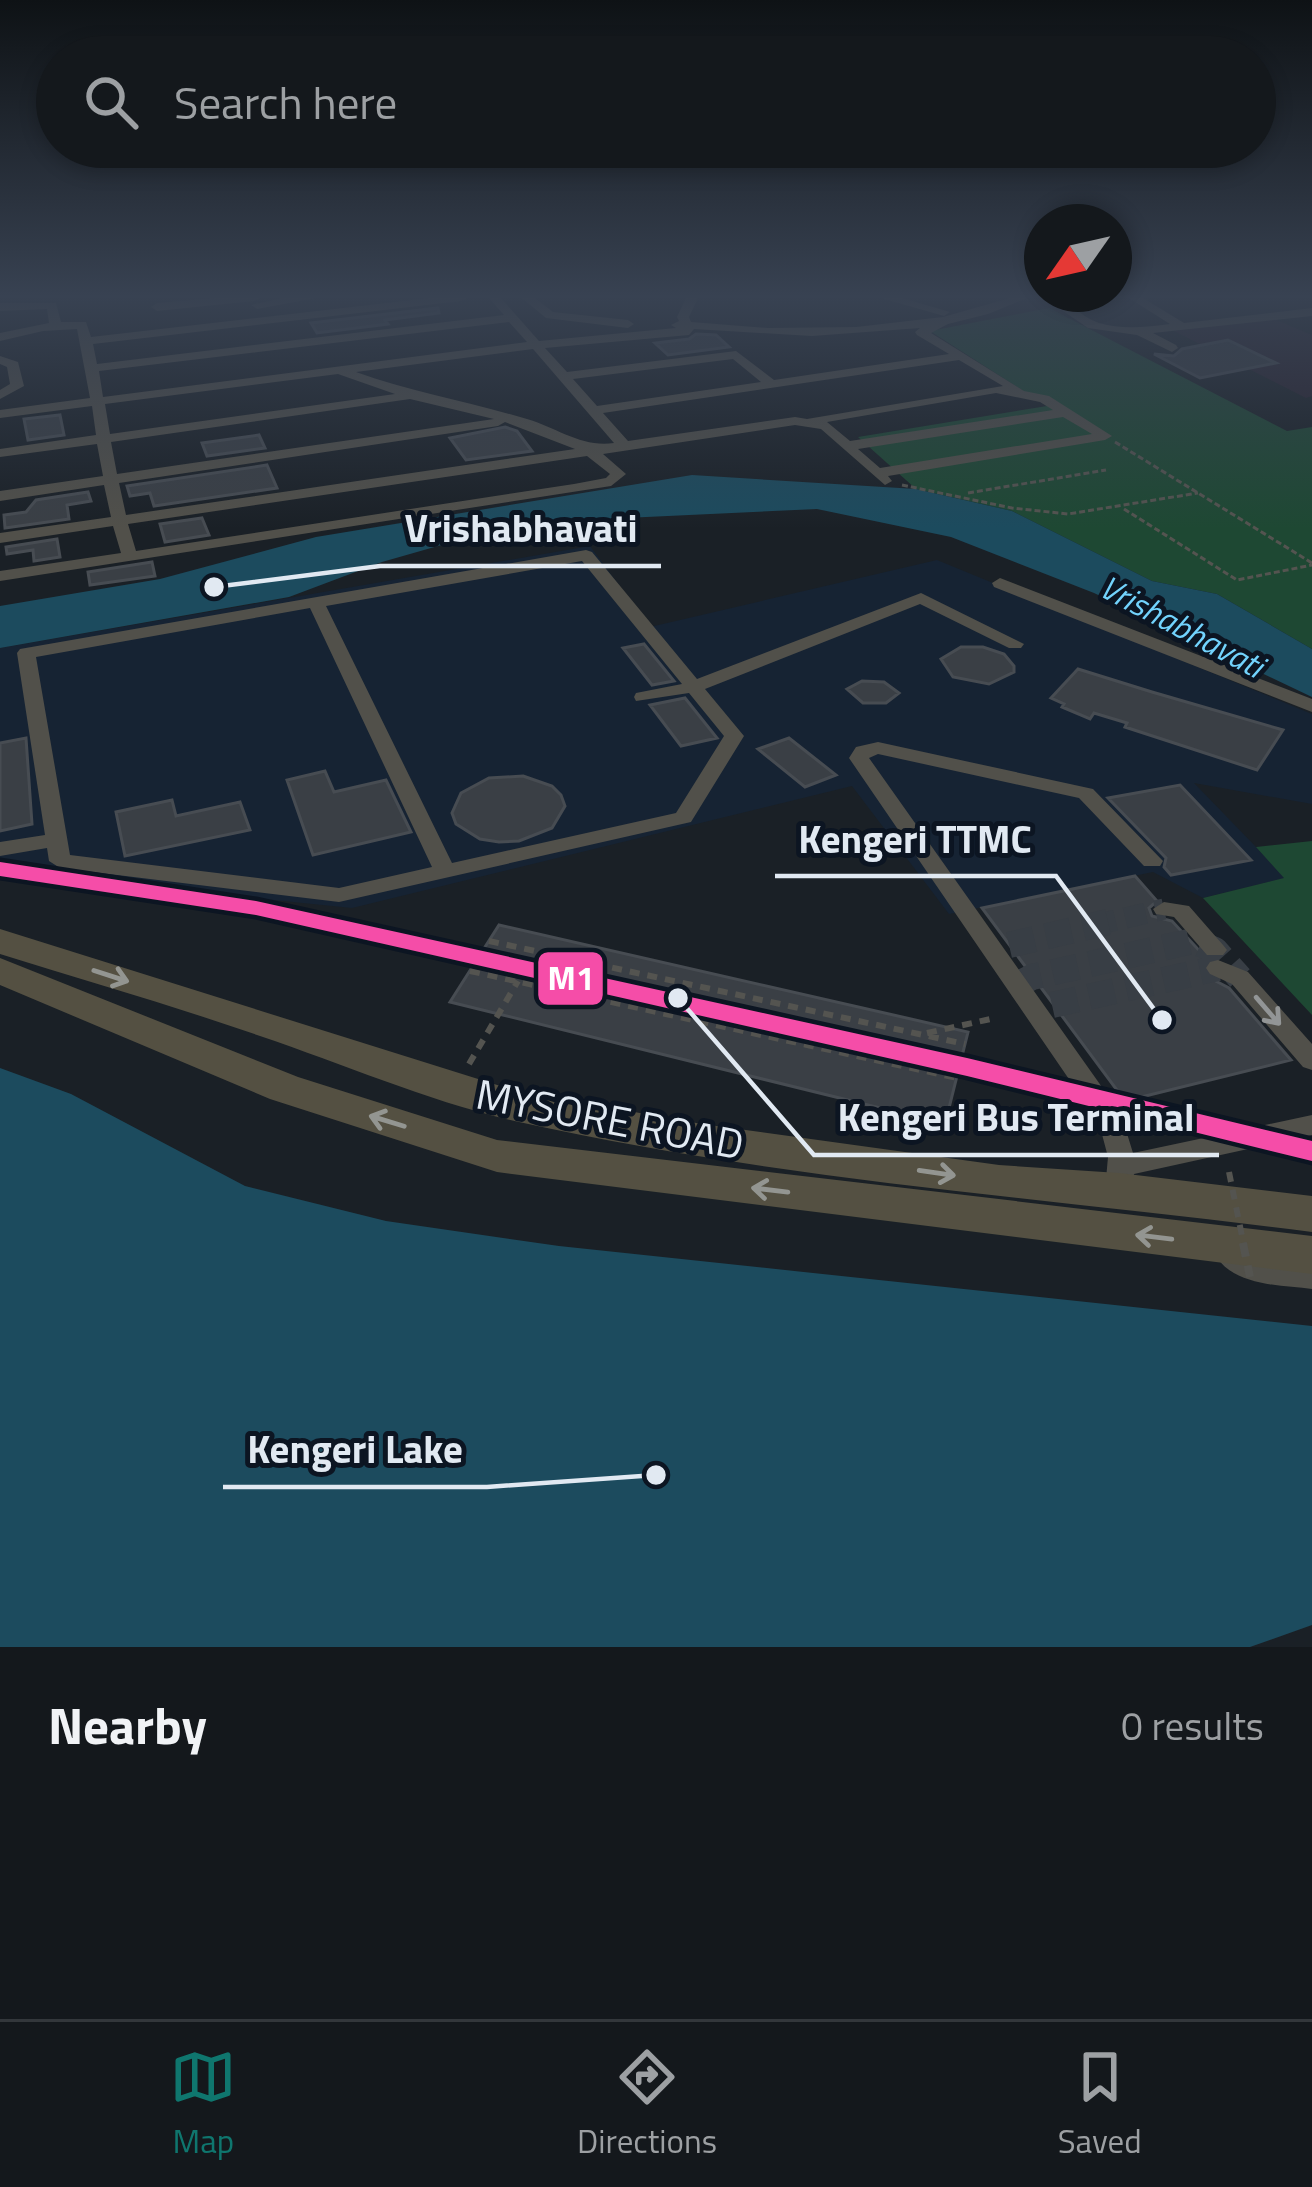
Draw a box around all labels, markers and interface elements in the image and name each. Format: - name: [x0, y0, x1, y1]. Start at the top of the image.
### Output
- search box: [36, 36, 1276, 168]
- text: Search here: [174, 68, 397, 136]
- icon: search: [78, 69, 144, 135]
- north arrow: [1024, 204, 1132, 312]
- callout: Vrishabhavati: [380, 491, 661, 566]
- text: Vrishabhavati: [404, 498, 638, 557]
- water label: Vrishabhavati: [1091, 562, 1276, 692]
- callout: Kengeri TTMC: [775, 801, 1056, 876]
- text: Kengeri TTMC: [798, 809, 1032, 868]
- line badge: M1: [536, 950, 605, 1007]
- text: M1: [548, 953, 594, 1003]
- one-way arrow: [91, 967, 129, 989]
- one-way arrow: [1254, 995, 1281, 1025]
- street label: MYSORE ROAD: [471, 1061, 749, 1175]
- callout: Kengeri Bus Terminal: [814, 1080, 1219, 1155]
- text: Kengeri Bus Terminal: [837, 1087, 1195, 1146]
- one-way arrow: [369, 1109, 407, 1131]
- one-way arrow: [917, 1162, 956, 1185]
- one-way arrow: [751, 1179, 790, 1201]
- one-way arrow: [1135, 1226, 1174, 1248]
- callout: Kengeri Lake: [223, 1412, 487, 1487]
- text: Kengeri Lake: [247, 1419, 463, 1478]
- text: Nearby: [48, 1686, 207, 1764]
- text: 0 results: [1121, 1696, 1264, 1755]
- tab: Map: [170, 2044, 236, 2166]
- tab: Directions: [577, 2044, 717, 2166]
- tab: Saved: [1058, 2044, 1142, 2166]

